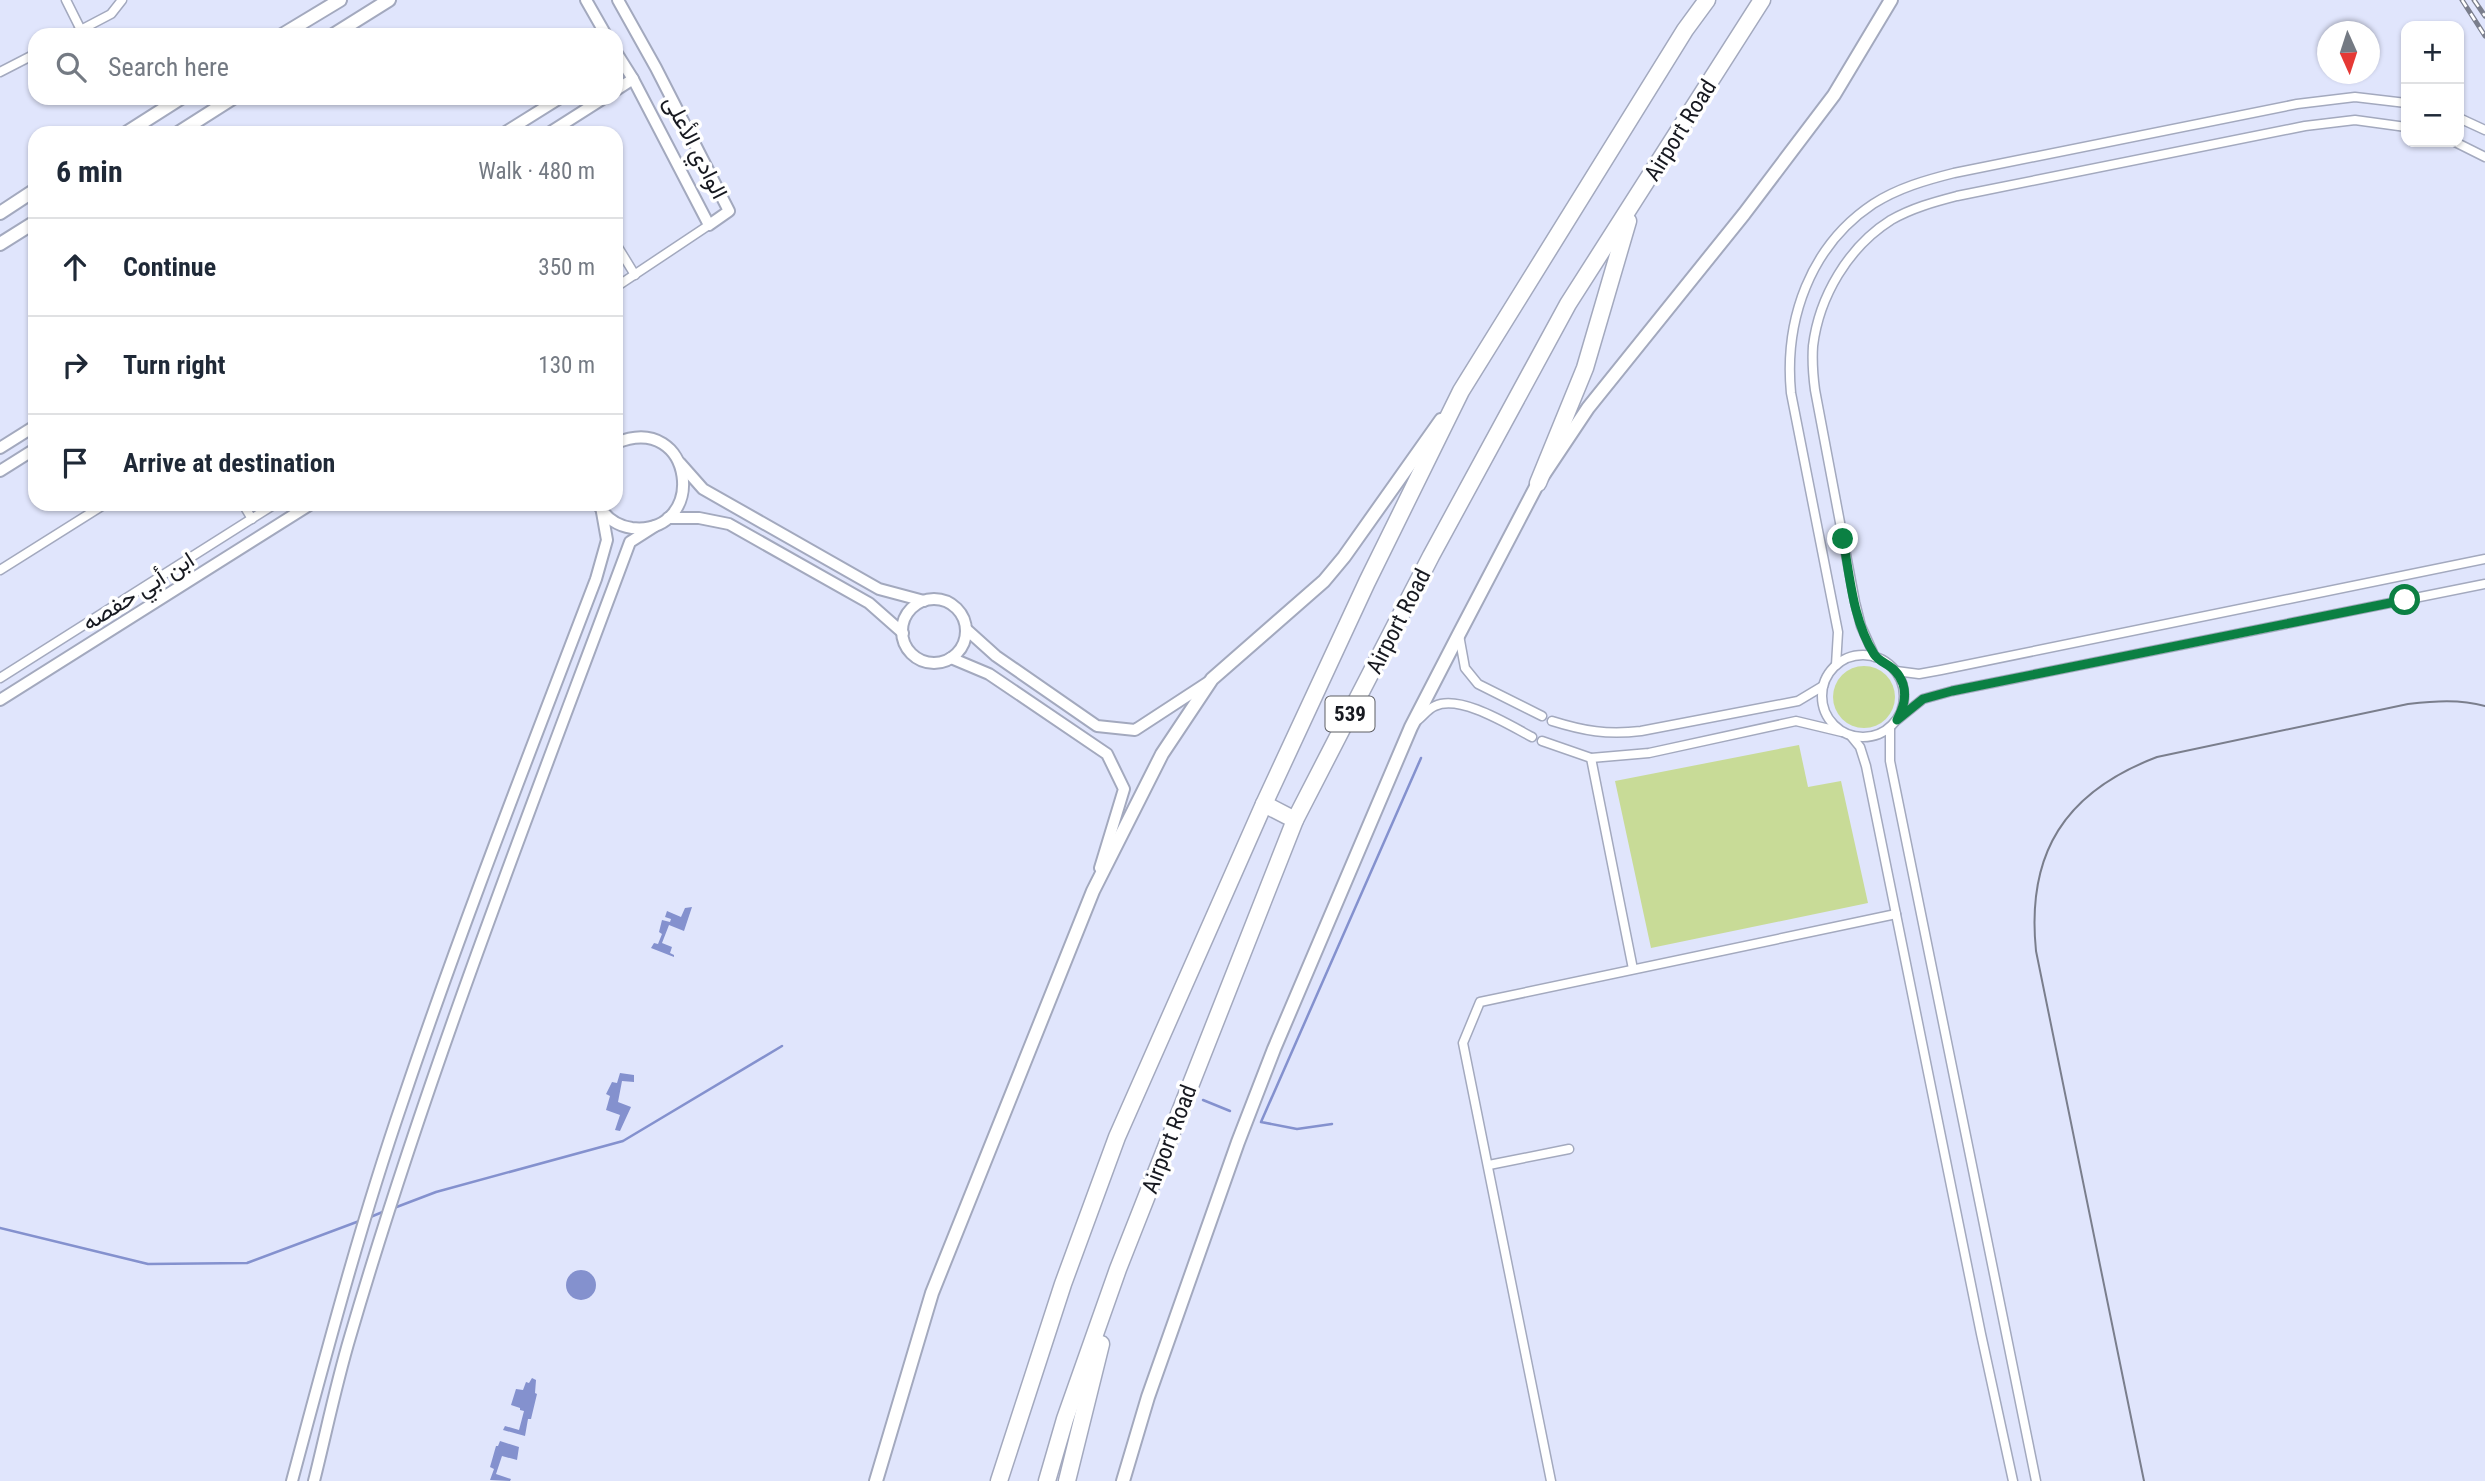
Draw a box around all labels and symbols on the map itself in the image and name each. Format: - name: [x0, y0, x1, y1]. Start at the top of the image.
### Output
- north arrow: [2317, 21, 2380, 84]
- street label: Airport Road: [1639, 75, 1722, 186]
- street label: الوادي الأعلى: [653, 91, 733, 206]
- route end: [1827, 523, 1858, 554]
- street label: ابن أبي حفصه: [77, 546, 202, 641]
- street label: Airport Road: [1360, 564, 1436, 678]
- route start: [2389, 584, 2420, 615]
- road number: 539: [1326, 696, 1374, 732]
- street label: Airport Road: [1136, 1081, 1203, 1197]

